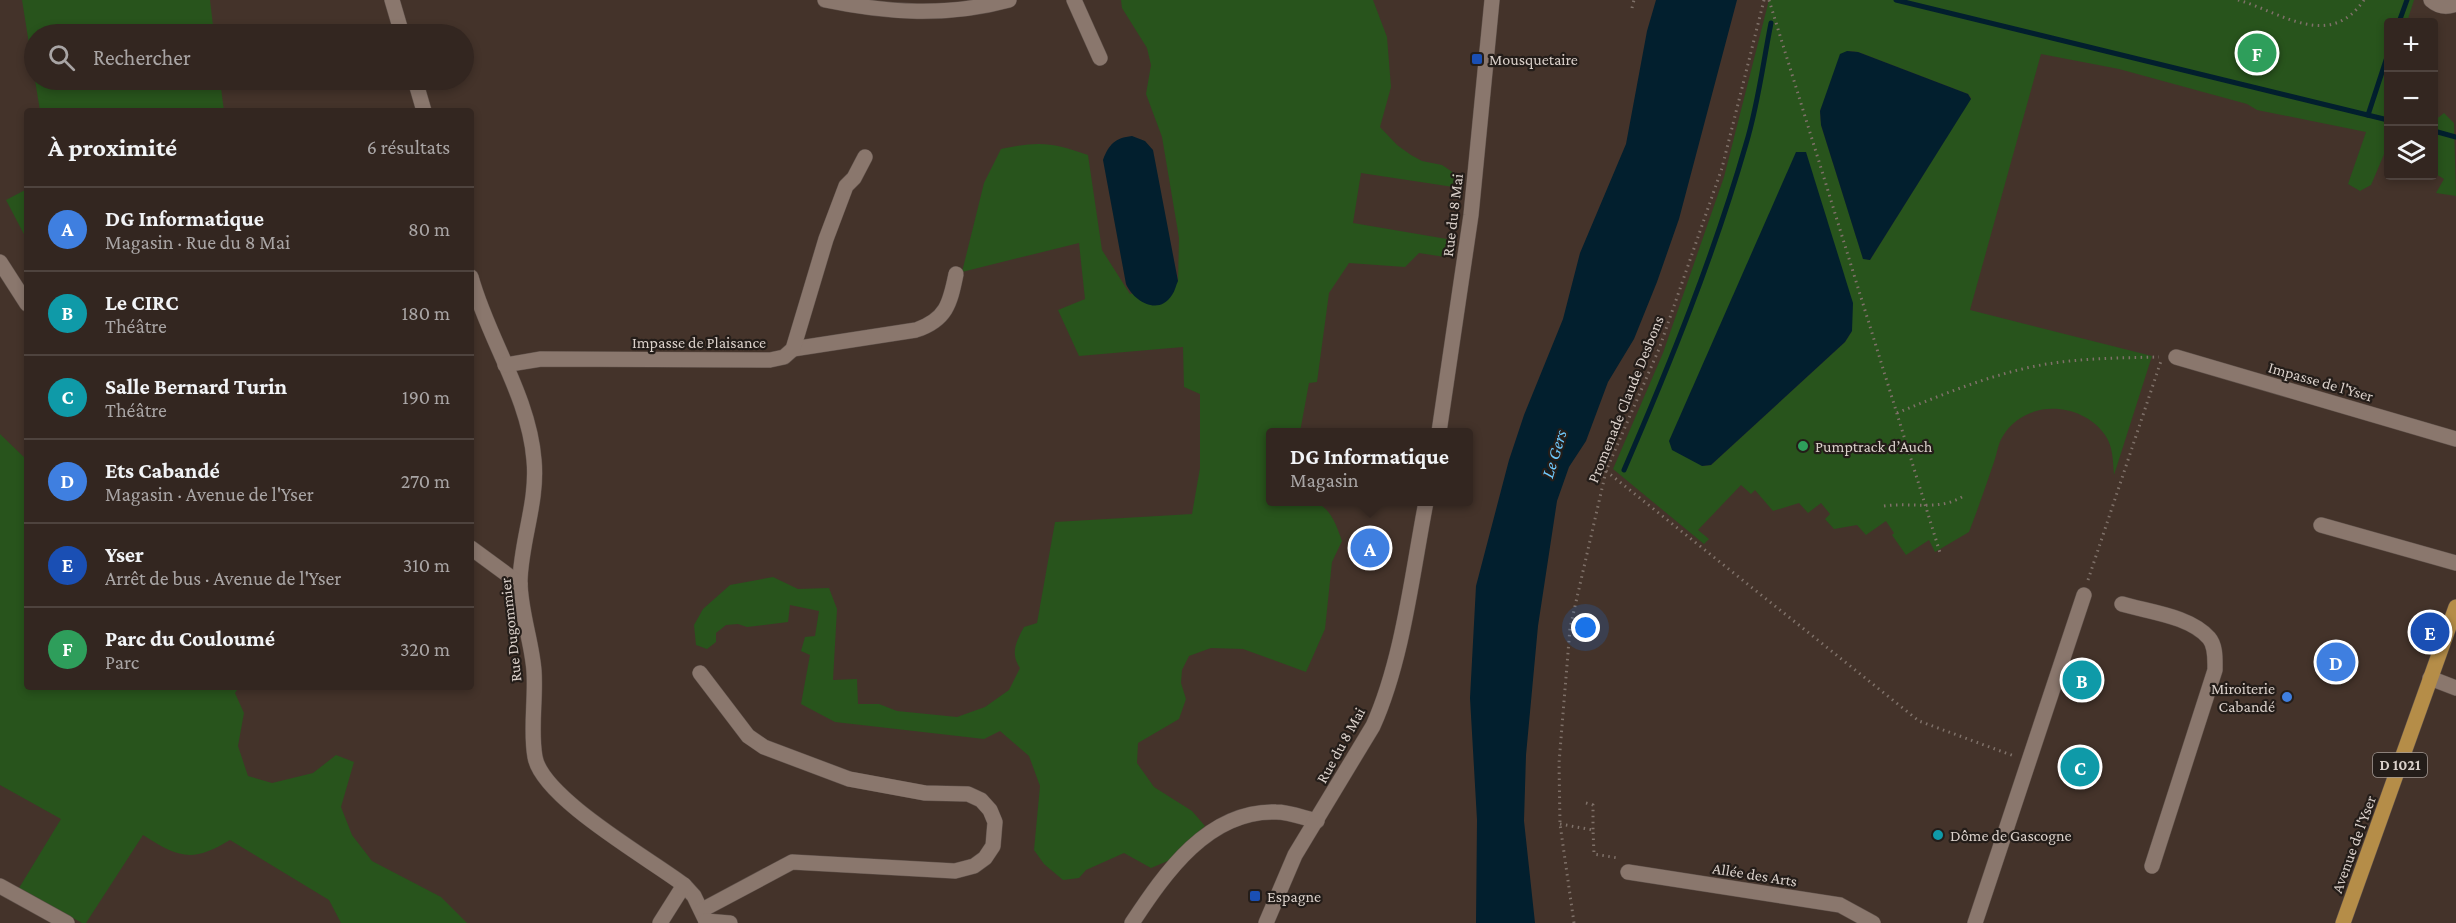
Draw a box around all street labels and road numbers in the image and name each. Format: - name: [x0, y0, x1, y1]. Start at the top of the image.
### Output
- street label: Rue du 8 Mai: [1439, 173, 1466, 258]
- street label: Promenade Claude Desbons: [1584, 313, 1667, 485]
- street label: Impasse de Plaisance: [632, 334, 766, 352]
- street label: Impasse de l'Yser: [2266, 358, 2376, 406]
- street label: Rue Dugommier: [497, 577, 525, 683]
- street label: Rue du 8 Mai: [1313, 705, 1368, 786]
- road number: D 1021: [2373, 753, 2427, 777]
- street label: Avenue de l'Yser: [2328, 793, 2379, 895]
- street label: Allée des Arts: [1711, 859, 1798, 890]

